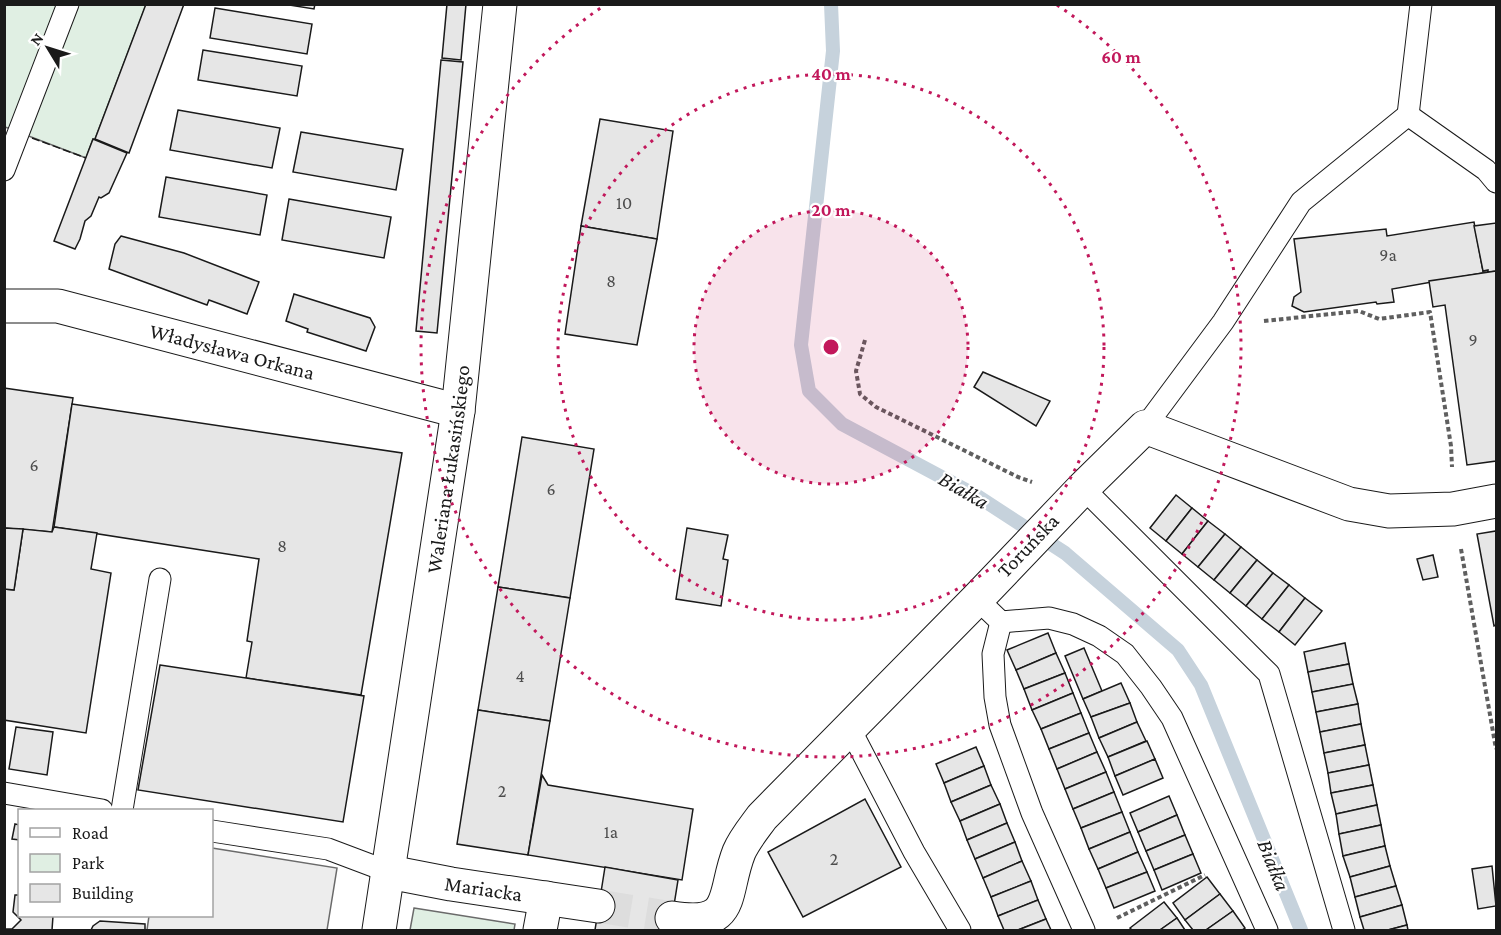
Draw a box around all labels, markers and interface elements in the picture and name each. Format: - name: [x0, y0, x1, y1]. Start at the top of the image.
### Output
- north arrow: [18, 18, 78, 78]
- text: N: [27, 29, 47, 49]
- text: 60 m: [1101, 47, 1141, 67]
- text: 40 m: [811, 64, 851, 84]
- house number: 10: [616, 193, 632, 213]
- text: 20 m: [812, 200, 851, 220]
- house number: 9a: [1379, 245, 1397, 265]
- house number: 8: [606, 271, 616, 291]
- street label: Władysława Orkana: [147, 319, 317, 385]
- house number: 9: [1468, 330, 1478, 350]
- centre of rings: [821, 337, 841, 357]
- street label: Waleriana Łukasińskiego: [421, 364, 475, 575]
- house number: 6: [29, 455, 39, 475]
- water label: Białka: [935, 466, 993, 514]
- house number: 6: [546, 479, 556, 499]
- street label: Toruńska: [992, 509, 1064, 583]
- house number: 8: [277, 536, 287, 556]
- house number: 4: [515, 666, 525, 686]
- house number: 2: [498, 781, 506, 801]
- legend: [18, 809, 213, 917]
- house number: 1a: [604, 822, 618, 842]
- text: Road: [72, 823, 109, 843]
- water label: Białka: [1252, 836, 1296, 894]
- house number: 2: [830, 849, 838, 869]
- text: Park: [72, 853, 104, 873]
- street label: Mariacka: [443, 871, 524, 907]
- text: Building: [72, 883, 134, 903]

